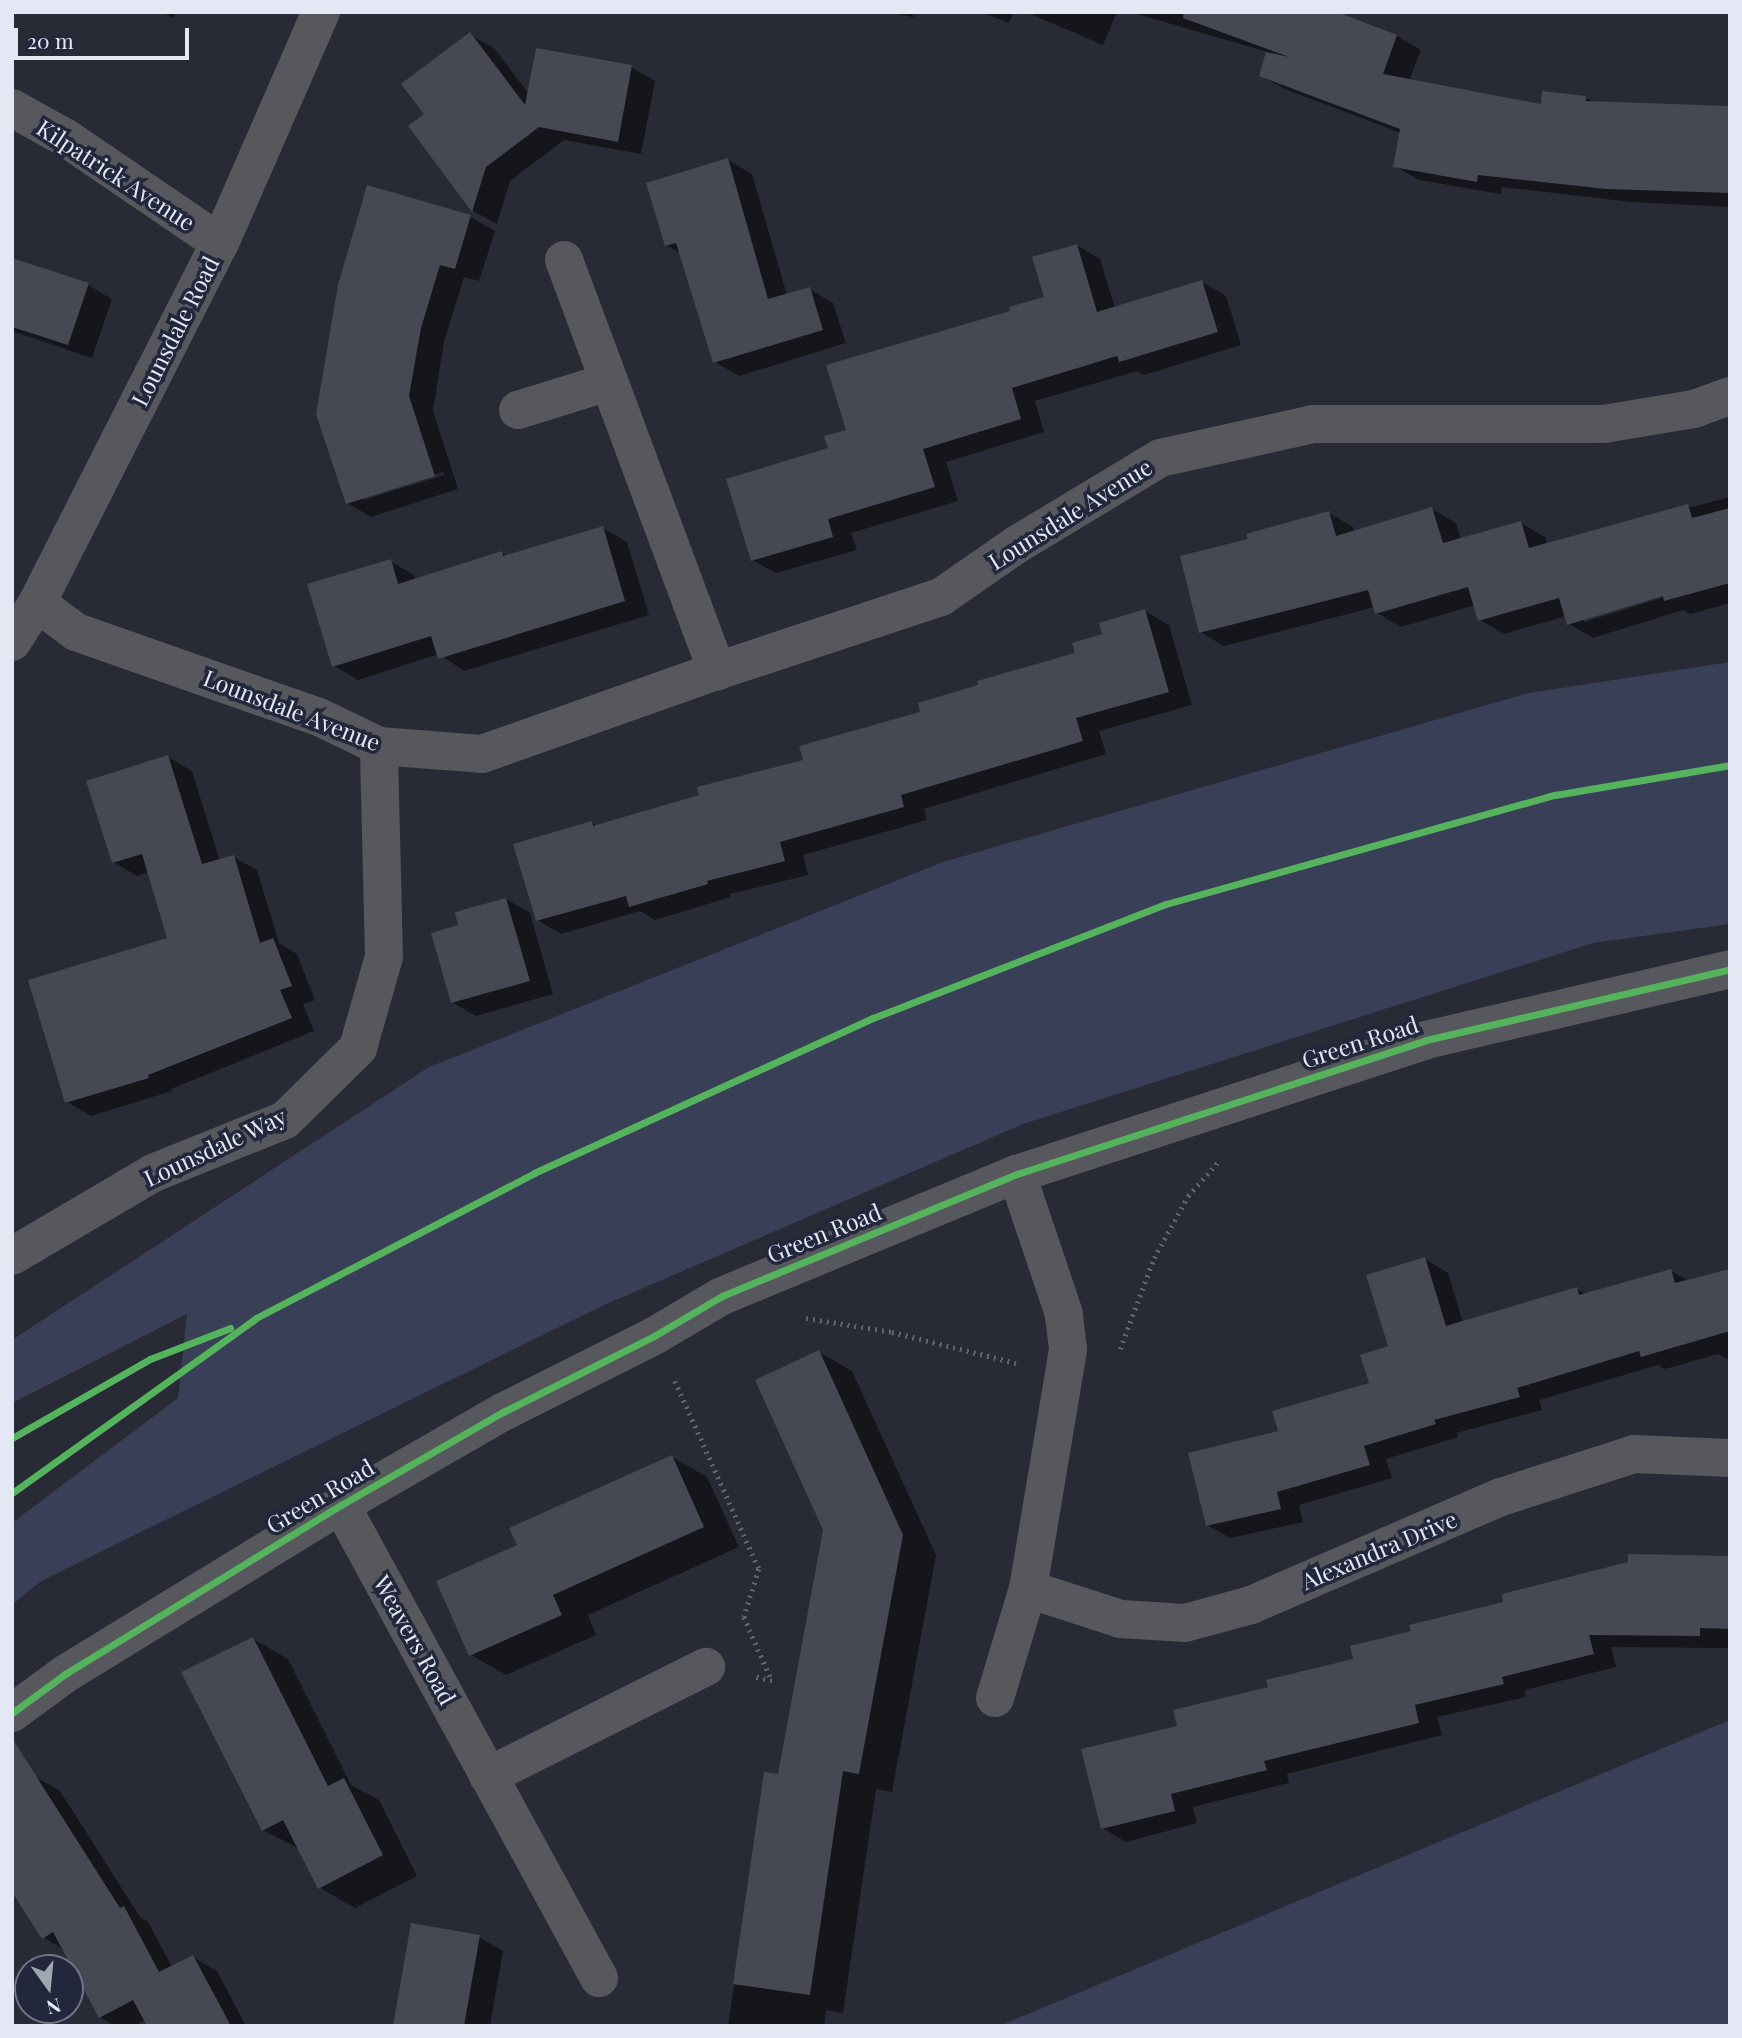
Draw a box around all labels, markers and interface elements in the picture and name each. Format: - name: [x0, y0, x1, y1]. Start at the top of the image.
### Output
- scale bar: [18, 14, 192, 58]
- text: 20 m: [27, 26, 74, 54]
- street label: Kilpatrick Avenue: [31, 113, 201, 237]
- street label: Lounsdale Road: [125, 252, 225, 410]
- street label: Lounsdale Avenue: [983, 453, 1157, 575]
- street label: Lounsdale Avenue: [199, 663, 385, 757]
- street label: Green Road: [1298, 1010, 1422, 1074]
- street label: Lounsdale Way: [139, 1102, 291, 1192]
- street label: Green Road: [763, 1198, 885, 1268]
- street label: Green Road: [261, 1453, 379, 1539]
- street label: Alexandra Drive: [1297, 1505, 1461, 1595]
- street label: Weavers Road: [368, 1571, 462, 1709]
- north arrow: [14, 1954, 84, 2024]
- text: N: [44, 1993, 64, 2022]

